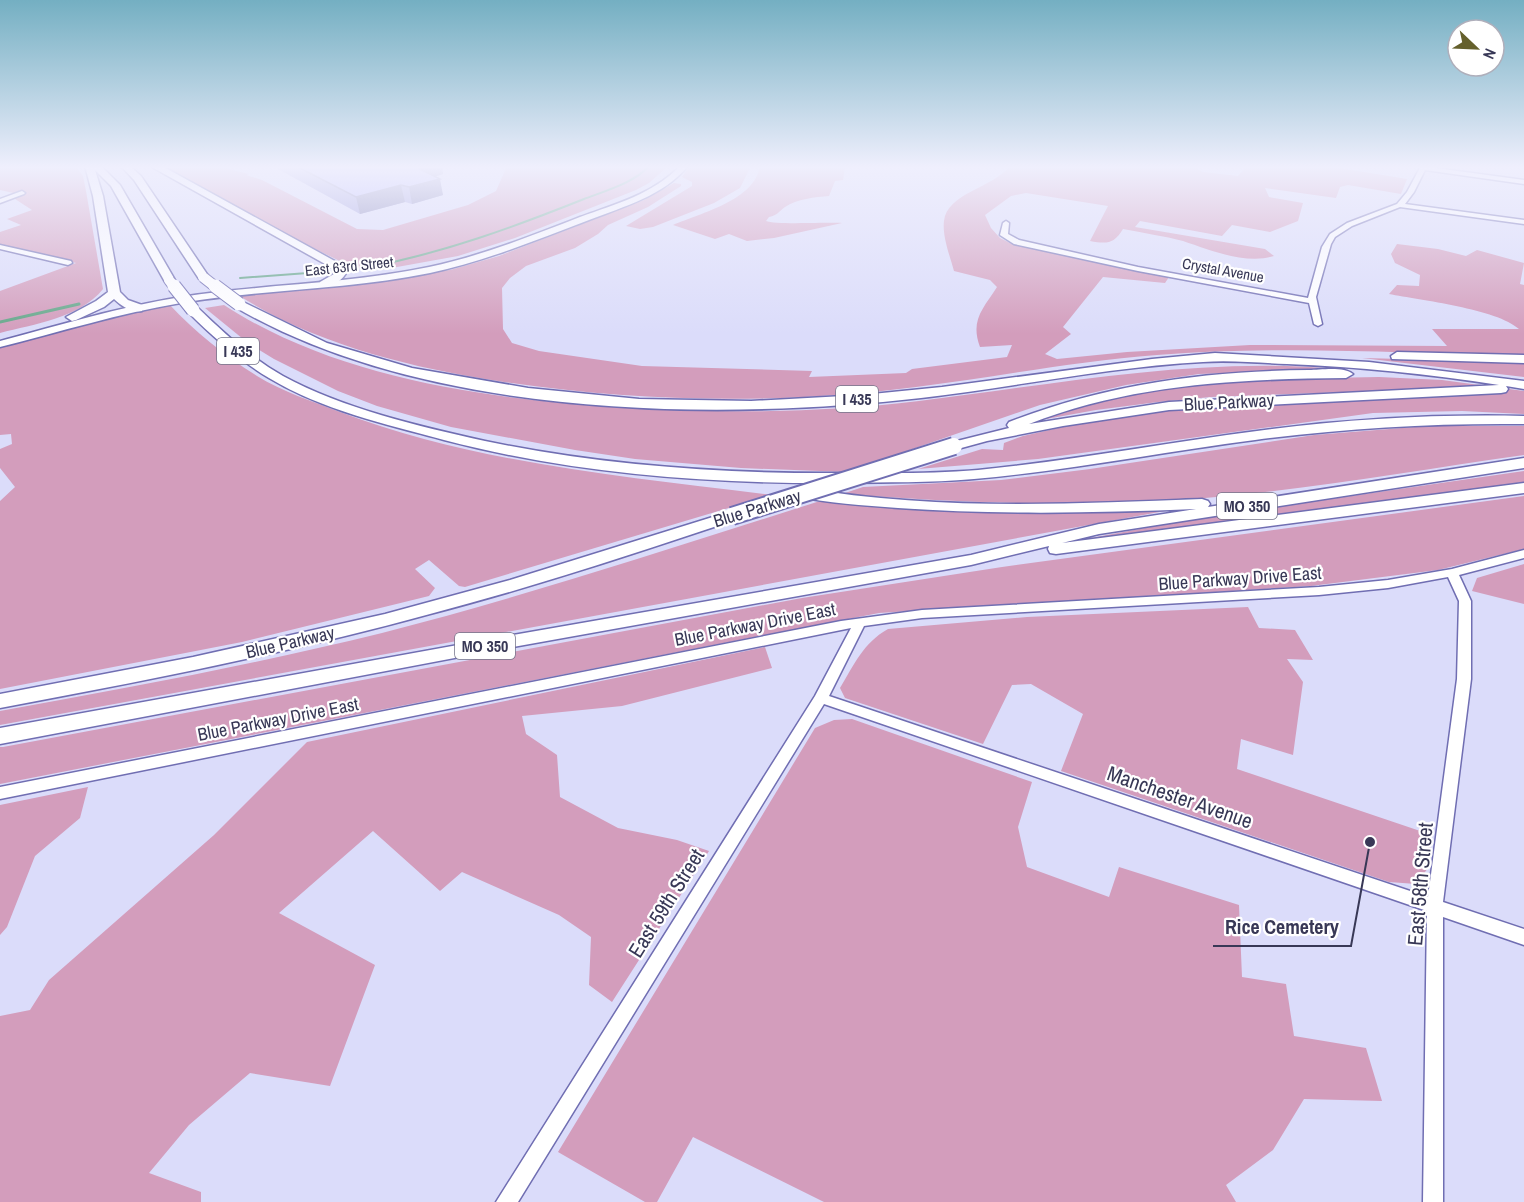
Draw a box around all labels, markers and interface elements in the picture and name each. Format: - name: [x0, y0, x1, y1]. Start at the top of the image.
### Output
- north arrow: [1446, 18, 1506, 78]
- text: N: [1478, 45, 1502, 63]
- street label: East 63rd Street: [304, 251, 395, 281]
- street label: Crystal Avenue: [1181, 252, 1266, 288]
- road number: I 435: [217, 338, 259, 364]
- road number: I 435: [836, 386, 878, 412]
- street label: Blue Parkway: [1183, 387, 1275, 417]
- street label: Blue Parkway: [710, 483, 804, 533]
- road number: MO 350: [1217, 493, 1277, 519]
- street label: Blue Parkway Drive East: [1158, 560, 1322, 596]
- street label: Blue Parkway Drive East: [672, 596, 838, 652]
- street label: Blue Parkway: [243, 620, 337, 664]
- road number: MO 350: [455, 633, 515, 659]
- street label: Blue Parkway Drive East: [195, 691, 361, 747]
- street label: Manchester Avenue: [1103, 759, 1257, 835]
- street label: East 58th Street: [1400, 821, 1440, 947]
- street label: East 59th Street: [621, 843, 711, 963]
- callout: Rice Cemetery: [1213, 908, 1351, 946]
- text: Rice Cemetery: [1225, 913, 1340, 940]

